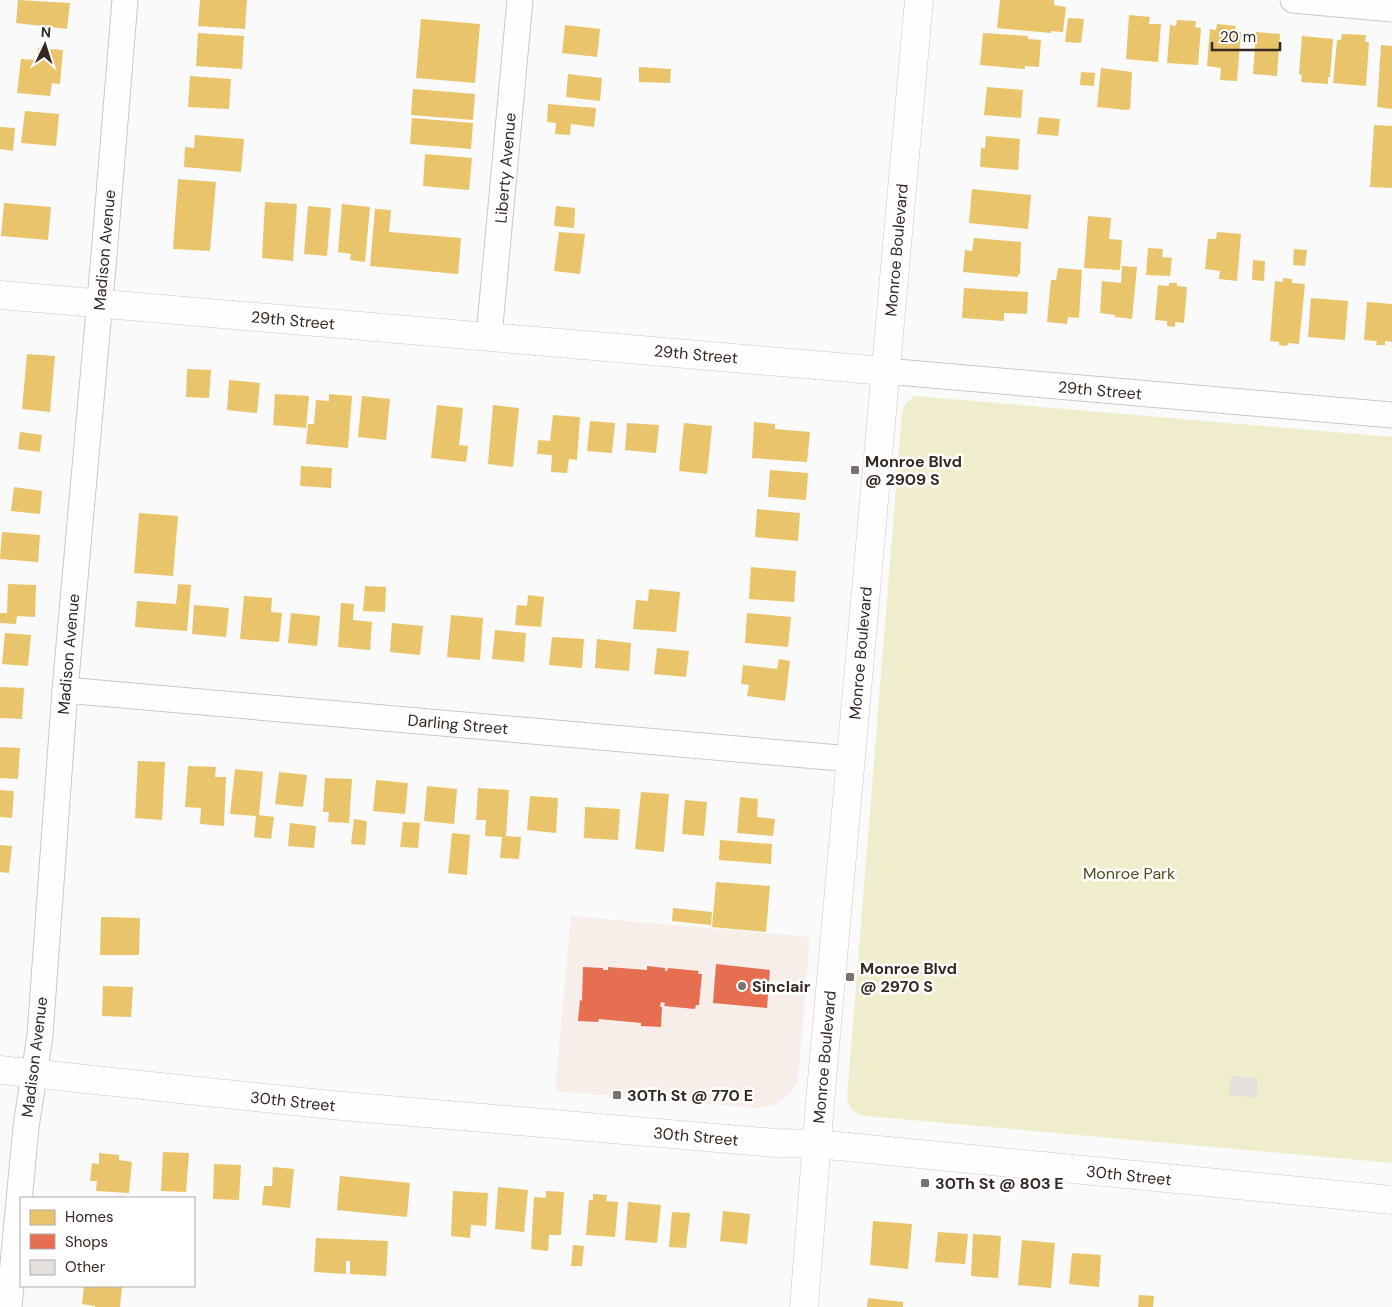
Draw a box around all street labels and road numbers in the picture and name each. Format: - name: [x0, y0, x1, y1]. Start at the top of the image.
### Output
- street label: Liberty Avenue: [490, 112, 521, 224]
- street label: Monroe Boulevard: [880, 183, 913, 318]
- street label: Madison Avenue: [89, 189, 120, 311]
- street label: 29th Street: [250, 306, 336, 335]
- street label: 29th Street: [653, 340, 739, 369]
- street label: 29th Street: [1057, 376, 1143, 405]
- street label: Monroe Boulevard: [844, 586, 877, 721]
- street label: Madison Avenue: [53, 593, 84, 715]
- street label: Darling Street: [407, 710, 509, 739]
- street label: Monroe Boulevard: [808, 990, 841, 1125]
- street label: Madison Avenue: [17, 996, 52, 1119]
- street label: 30th Street: [249, 1087, 337, 1116]
- street label: 30th Street: [652, 1122, 739, 1151]
- street label: 30th Street: [1085, 1161, 1173, 1190]

